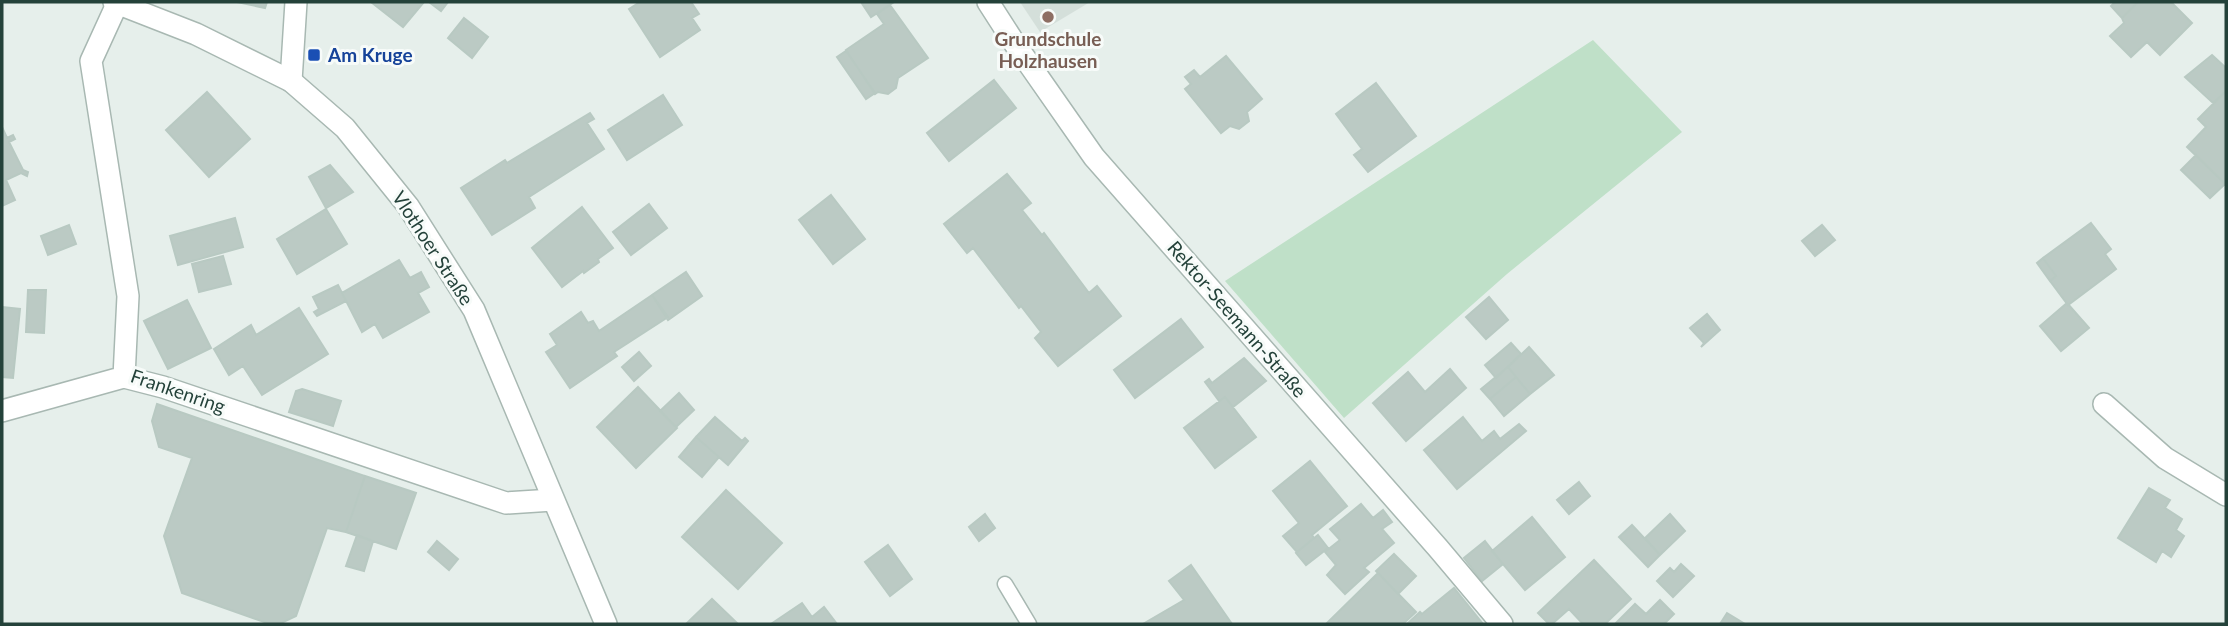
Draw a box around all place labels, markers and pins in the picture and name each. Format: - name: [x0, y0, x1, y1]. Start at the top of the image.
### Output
- marker: Grundschule Holzhausen: [1040, 9, 1056, 25]
- place label: Grundschule Holzhausen: [995, 27, 1101, 72]
- place label: Am Kruge: [327, 43, 413, 66]
- marker: Am Kruge: [306, 47, 322, 63]

